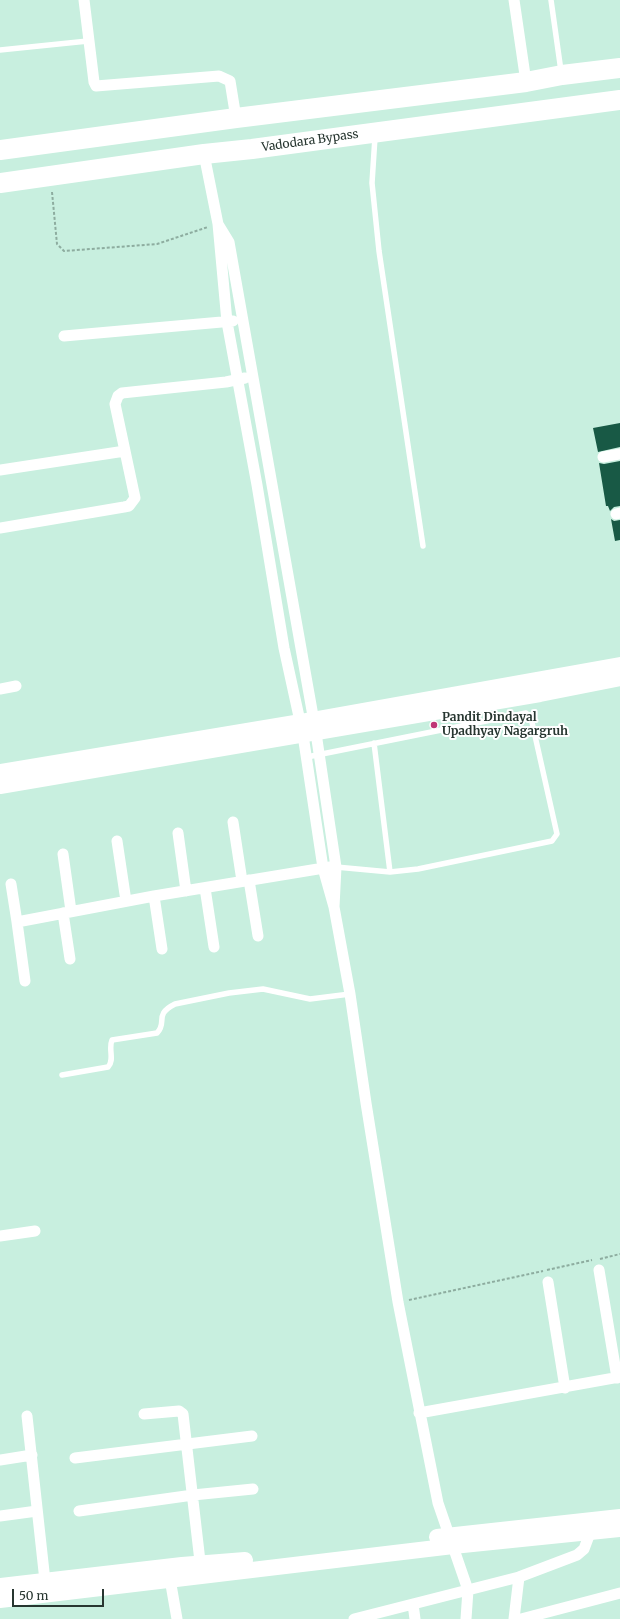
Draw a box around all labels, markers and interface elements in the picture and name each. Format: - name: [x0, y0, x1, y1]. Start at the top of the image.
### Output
- street label: Vadodara Bypass: [261, 127, 359, 155]
- place label: Pandit Dindayal Upadhyay Nagargruh: [442, 711, 568, 739]
- marker: Pandit Dindayal Upadhyay Nagargruh: [429, 720, 439, 730]
- scale bar: [14, 1581, 106, 1607]
- text: 50 m: [19, 1588, 48, 1603]

